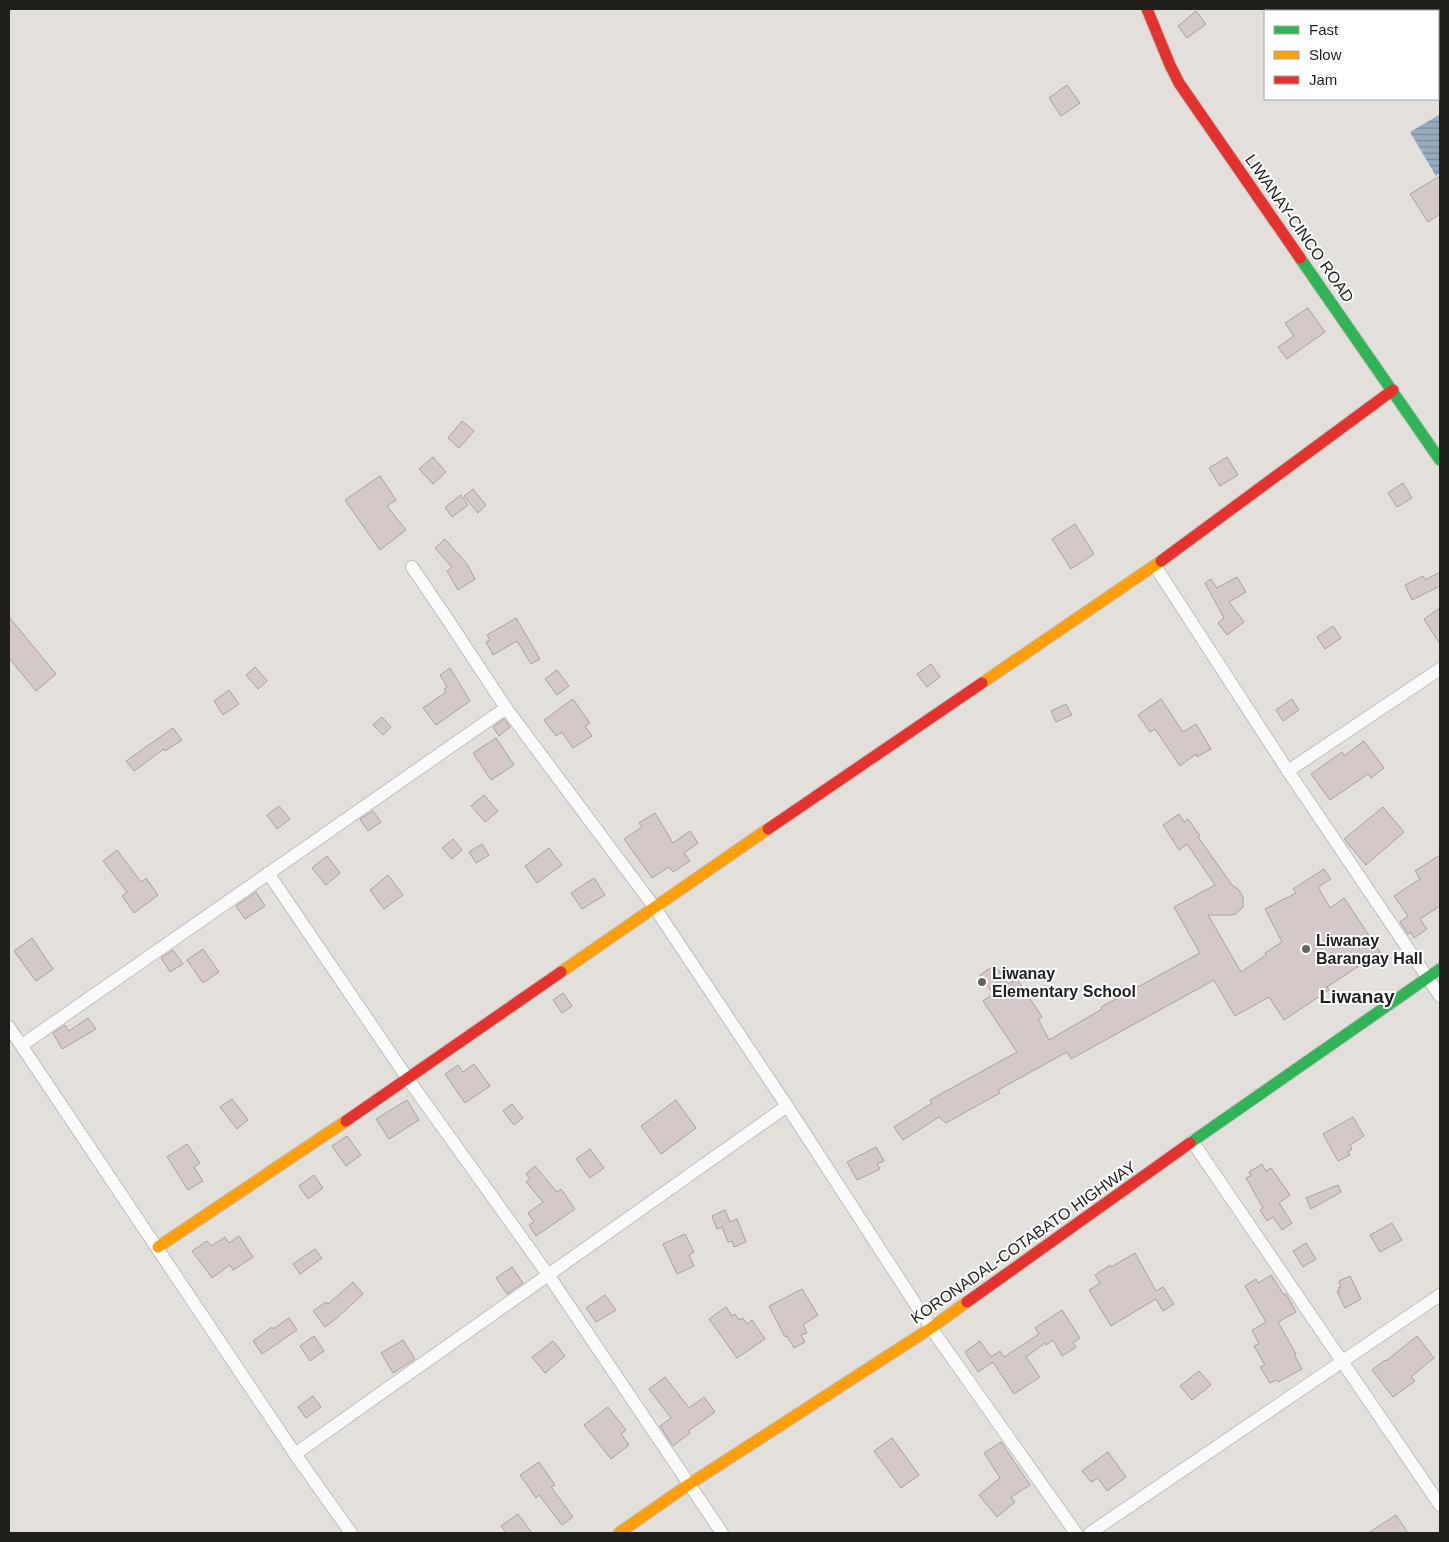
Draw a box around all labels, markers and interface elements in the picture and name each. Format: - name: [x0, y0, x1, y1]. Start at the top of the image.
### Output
- legend: [1264, 10, 1439, 100]
- text: Fast: [1309, 21, 1339, 38]
- text: Slow: [1309, 46, 1342, 63]
- text: Jam: [1309, 71, 1337, 88]
- street label: LIWANAY-CINCO ROAD: [1242, 151, 1357, 305]
- place label: Liwanay Barangay Hall: [1316, 932, 1423, 967]
- marker: Liwanay Barangay Hall: [1300, 943, 1312, 955]
- place label: Liwanay Elementary School: [992, 965, 1136, 1000]
- marker: Liwanay Elementary School: [976, 976, 988, 988]
- district label: Liwanay: [1320, 986, 1395, 1007]
- street label: KORONADAL-COTABATO HIGHWAY: [908, 1158, 1139, 1327]

